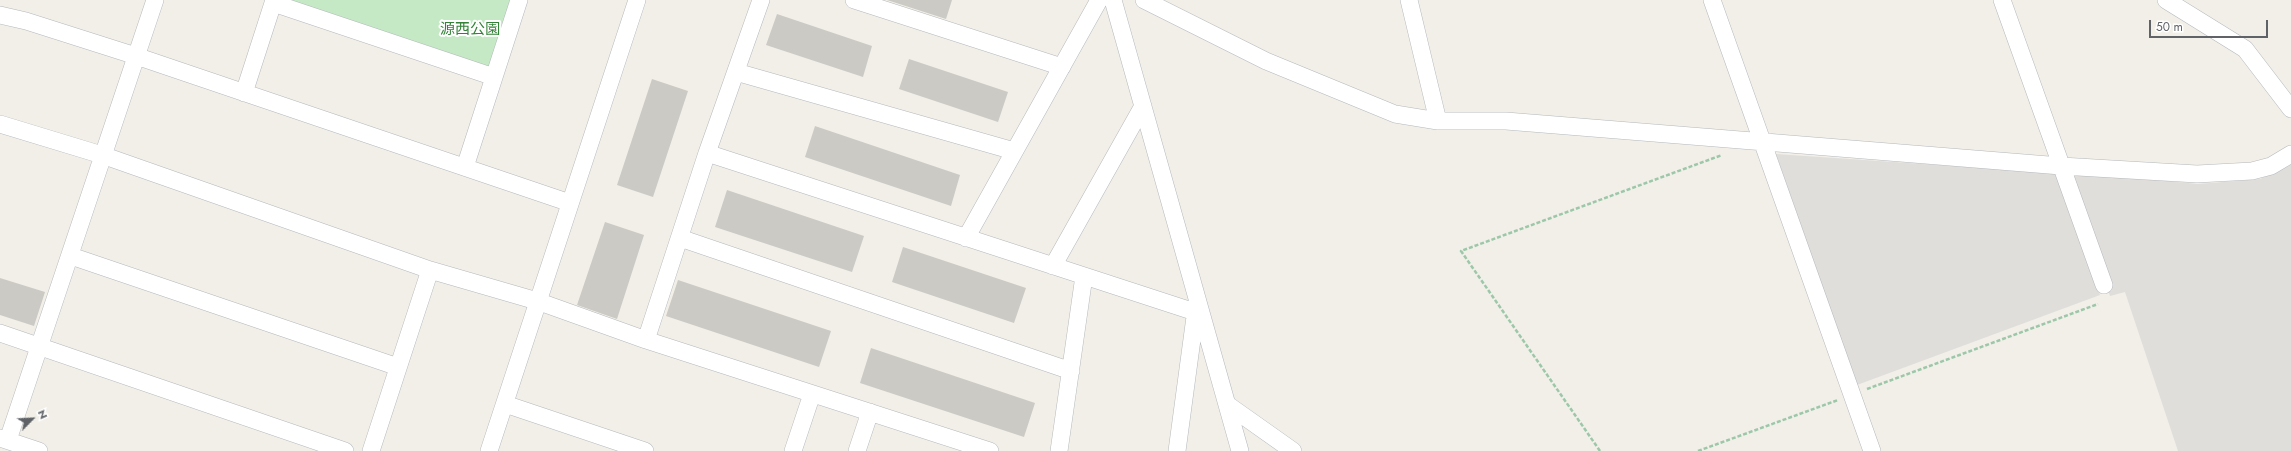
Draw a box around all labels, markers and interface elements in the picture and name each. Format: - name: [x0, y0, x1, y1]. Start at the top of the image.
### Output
- scale bar: [2151, 12, 2270, 38]
- text: 50 m: [2156, 18, 2183, 36]
- park label: 源西公園: [440, 21, 500, 39]
- north arrow: [12, 399, 52, 439]
- text: N: [34, 407, 52, 421]

